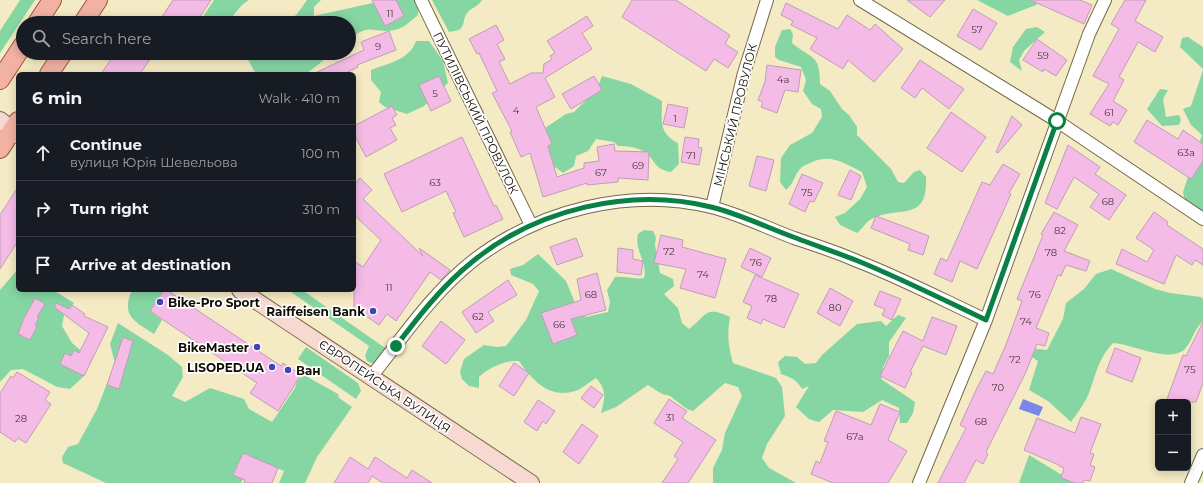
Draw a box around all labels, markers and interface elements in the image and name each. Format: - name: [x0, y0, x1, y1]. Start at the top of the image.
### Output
- house number: 11: [386, 7, 394, 20]
- search box: [16, 16, 356, 60]
- house number: 57: [971, 23, 983, 36]
- icon: search: [30, 27, 52, 49]
- text: Search here: [62, 29, 151, 48]
- street label: ПУТИЛІВСЬКИЙ ПРОВУЛОК: [430, 30, 522, 197]
- house number: 9: [375, 40, 381, 53]
- street label: МІНСЬКИЙ ПРОВУЛОК: [710, 41, 760, 188]
- house number: 59: [1037, 49, 1049, 62]
- house number: 4а: [777, 73, 789, 86]
- house number: 5: [432, 87, 438, 100]
- text: 6 min: [32, 88, 82, 108]
- text: Walk · 410 m: [258, 90, 340, 106]
- house number: 4: [513, 104, 520, 117]
- house number: 61: [1104, 106, 1114, 119]
- house number: 1: [673, 112, 677, 125]
- route start: [1048, 112, 1066, 130]
- text: Continue: [70, 135, 142, 154]
- icon: ahead: [32, 142, 54, 164]
- text: 100 m: [301, 145, 340, 161]
- house number: 63а: [1177, 146, 1195, 159]
- house number: 71: [686, 149, 696, 162]
- text: вулиця Юрія Шевельова: [70, 154, 237, 170]
- house number: 69: [632, 159, 644, 172]
- house number: 67: [595, 166, 607, 179]
- house number: 63: [429, 176, 441, 189]
- house number: 75: [801, 186, 813, 199]
- house number: 68: [1102, 195, 1114, 208]
- icon: right: [32, 198, 54, 220]
- text: Turn right: [70, 199, 149, 218]
- text: 310 m: [302, 201, 340, 217]
- house number: 82: [1054, 224, 1066, 237]
- house number: 72: [663, 245, 675, 258]
- house number: 78: [1045, 246, 1057, 259]
- icon: arrive: [32, 254, 54, 276]
- text: Arrive at destination: [70, 255, 231, 274]
- house number: 76: [750, 256, 762, 269]
- house number: 74: [697, 268, 709, 281]
- house number: 11: [385, 281, 393, 294]
- house number: 68: [585, 288, 597, 301]
- house number: 76: [1029, 288, 1041, 301]
- house number: 78: [765, 292, 777, 305]
- place label: Bike-Pro Sport: [168, 295, 261, 310]
- marker: Bike-Pro Sport: [155, 297, 165, 307]
- house number: 80: [829, 301, 842, 314]
- place label: Raiffeisen Bank: [266, 304, 365, 319]
- marker: Raiffeisen Bank: [368, 306, 378, 316]
- house number: 62: [472, 310, 484, 323]
- house number: 74: [1020, 315, 1032, 328]
- house number: 66: [553, 318, 565, 331]
- street label: ЄВРОПЕЙСЬКА ВУЛИЦЯ: [316, 336, 454, 436]
- route end: [387, 337, 405, 355]
- place label: BikeMaster: [178, 340, 249, 355]
- marker: BikeMaster: [252, 342, 262, 352]
- house number: 72: [1009, 353, 1021, 366]
- place label: LISOPED.UA: [187, 360, 265, 375]
- marker: LISOPED.UA: [267, 362, 277, 372]
- place label: Ван: [296, 363, 321, 378]
- house number: 75: [1184, 363, 1196, 376]
- marker: Ван: [283, 365, 293, 375]
- house number: 70: [992, 381, 1005, 394]
- map controls: [1155, 399, 1191, 471]
- button: +: [1155, 399, 1191, 435]
- house number: 31: [665, 411, 675, 424]
- house number: 28: [15, 412, 27, 425]
- house number: 68: [975, 415, 987, 428]
- house number: 67а: [846, 430, 864, 443]
- button: −: [1155, 435, 1191, 471]

